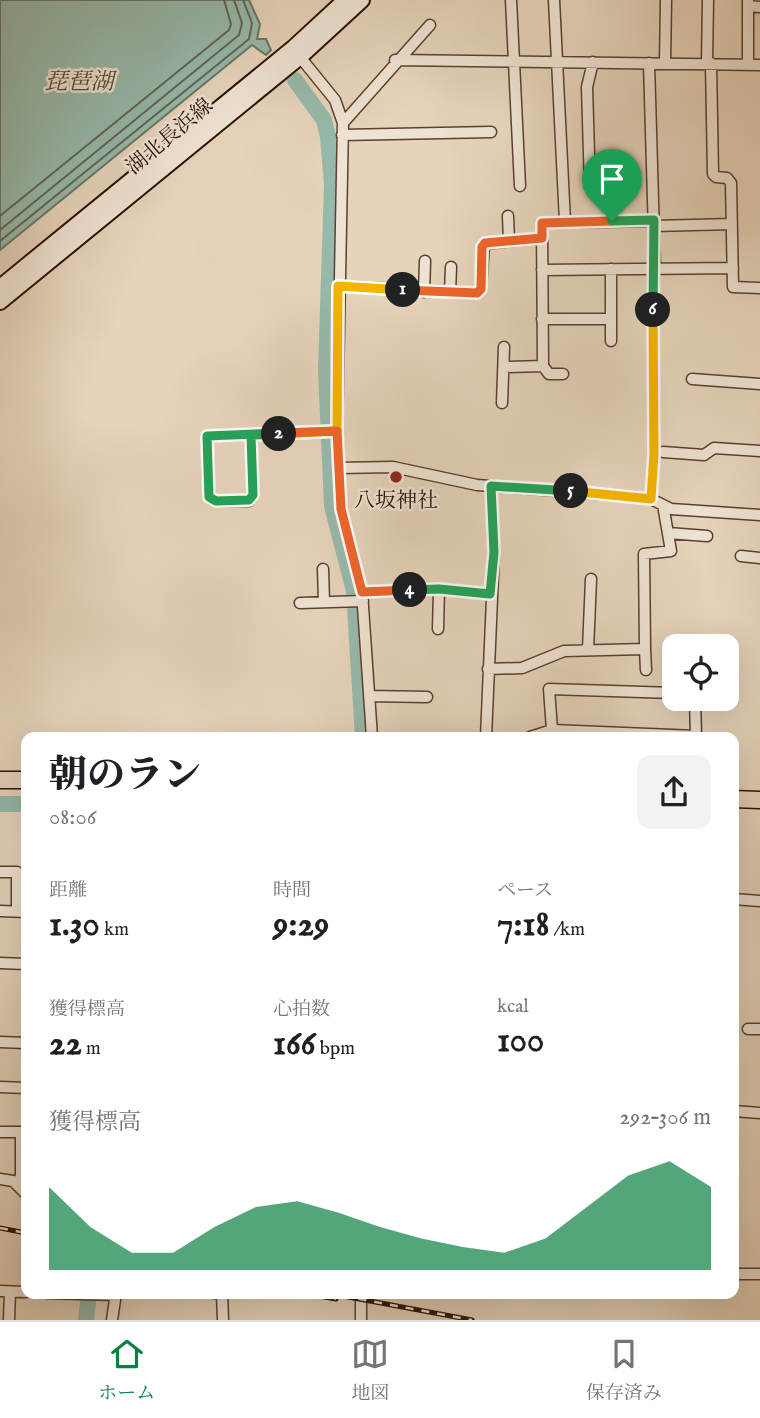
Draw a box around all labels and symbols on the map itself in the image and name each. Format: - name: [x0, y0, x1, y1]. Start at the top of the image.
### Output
- water label: 琵琶湖: [45, 68, 118, 97]
- street label: 湖北長浜線: [121, 93, 219, 181]
- pin: [582, 149, 642, 221]
- pin: 1: [386, 272, 420, 308]
- pin: 6: [636, 292, 670, 328]
- pin: 2: [262, 416, 296, 452]
- marker: 八坂神社: [388, 469, 404, 485]
- pin: 5: [554, 474, 588, 508]
- place label: 八坂神社: [354, 488, 438, 515]
- pin: 4: [392, 572, 428, 608]

